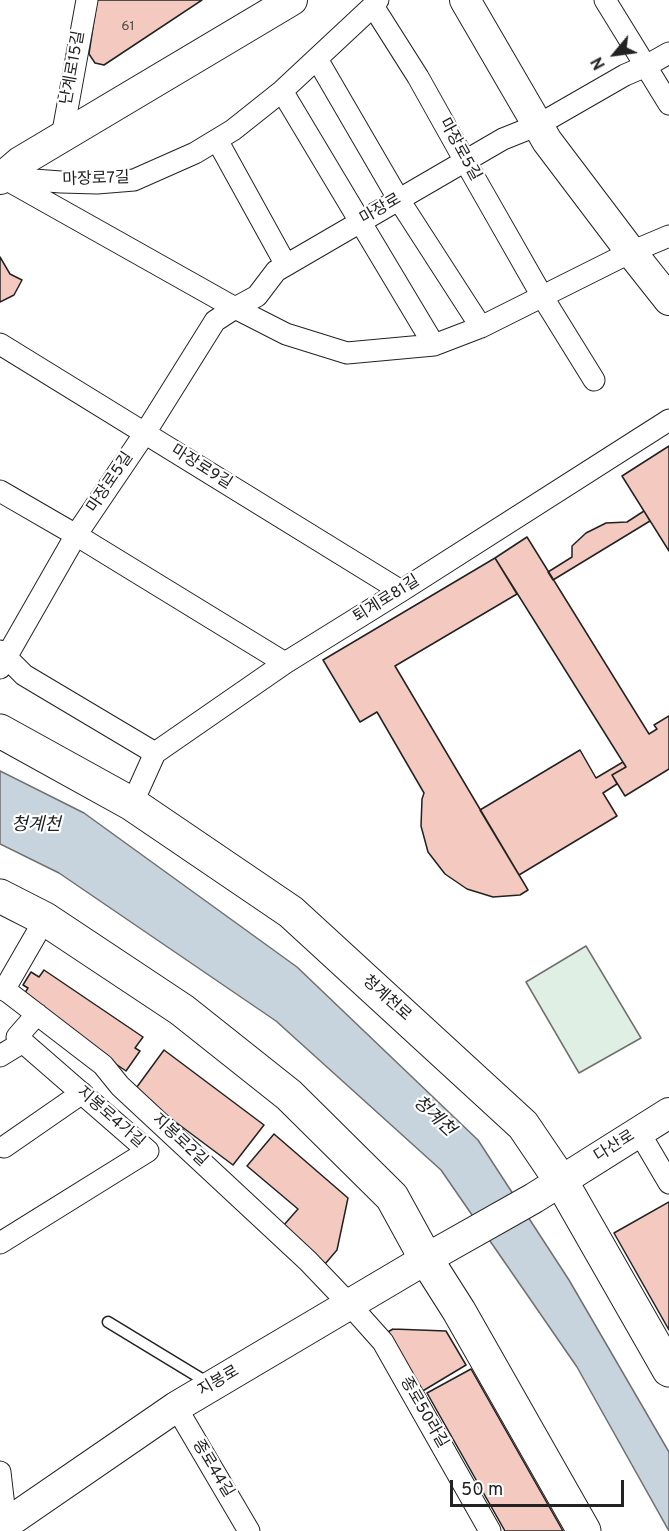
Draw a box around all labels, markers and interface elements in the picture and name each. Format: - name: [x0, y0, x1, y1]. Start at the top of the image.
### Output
- house number: 61: [121, 19, 135, 35]
- north arrow: [585, 24, 645, 84]
- street label: 난계로15길: [58, 30, 90, 106]
- text: N: [588, 53, 611, 73]
- street label: 마장로5길: [434, 115, 484, 185]
- street label: 마장로7길: [62, 169, 130, 191]
- street label: 마장로: [357, 191, 405, 229]
- street label: 마장로9길: [167, 442, 235, 494]
- street label: 마장로5길: [84, 449, 138, 517]
- street label: 퇴계로81길: [350, 572, 424, 628]
- water label: 청계천: [11, 815, 61, 837]
- street label: 청계천로: [358, 972, 414, 1026]
- street label: 지봉로4가길: [72, 1083, 148, 1153]
- water label: 청계천: [407, 1092, 459, 1142]
- street label: 지봉로2길: [147, 1111, 211, 1171]
- street label: 다산로: [591, 1127, 639, 1167]
- street label: 지봉로: [195, 1363, 243, 1401]
- street label: 종로50라길: [395, 1374, 451, 1452]
- street label: 종로44길: [187, 1437, 237, 1501]
- scale bar: [453, 1468, 627, 1506]
- text: 50 m: [461, 1479, 503, 1502]

